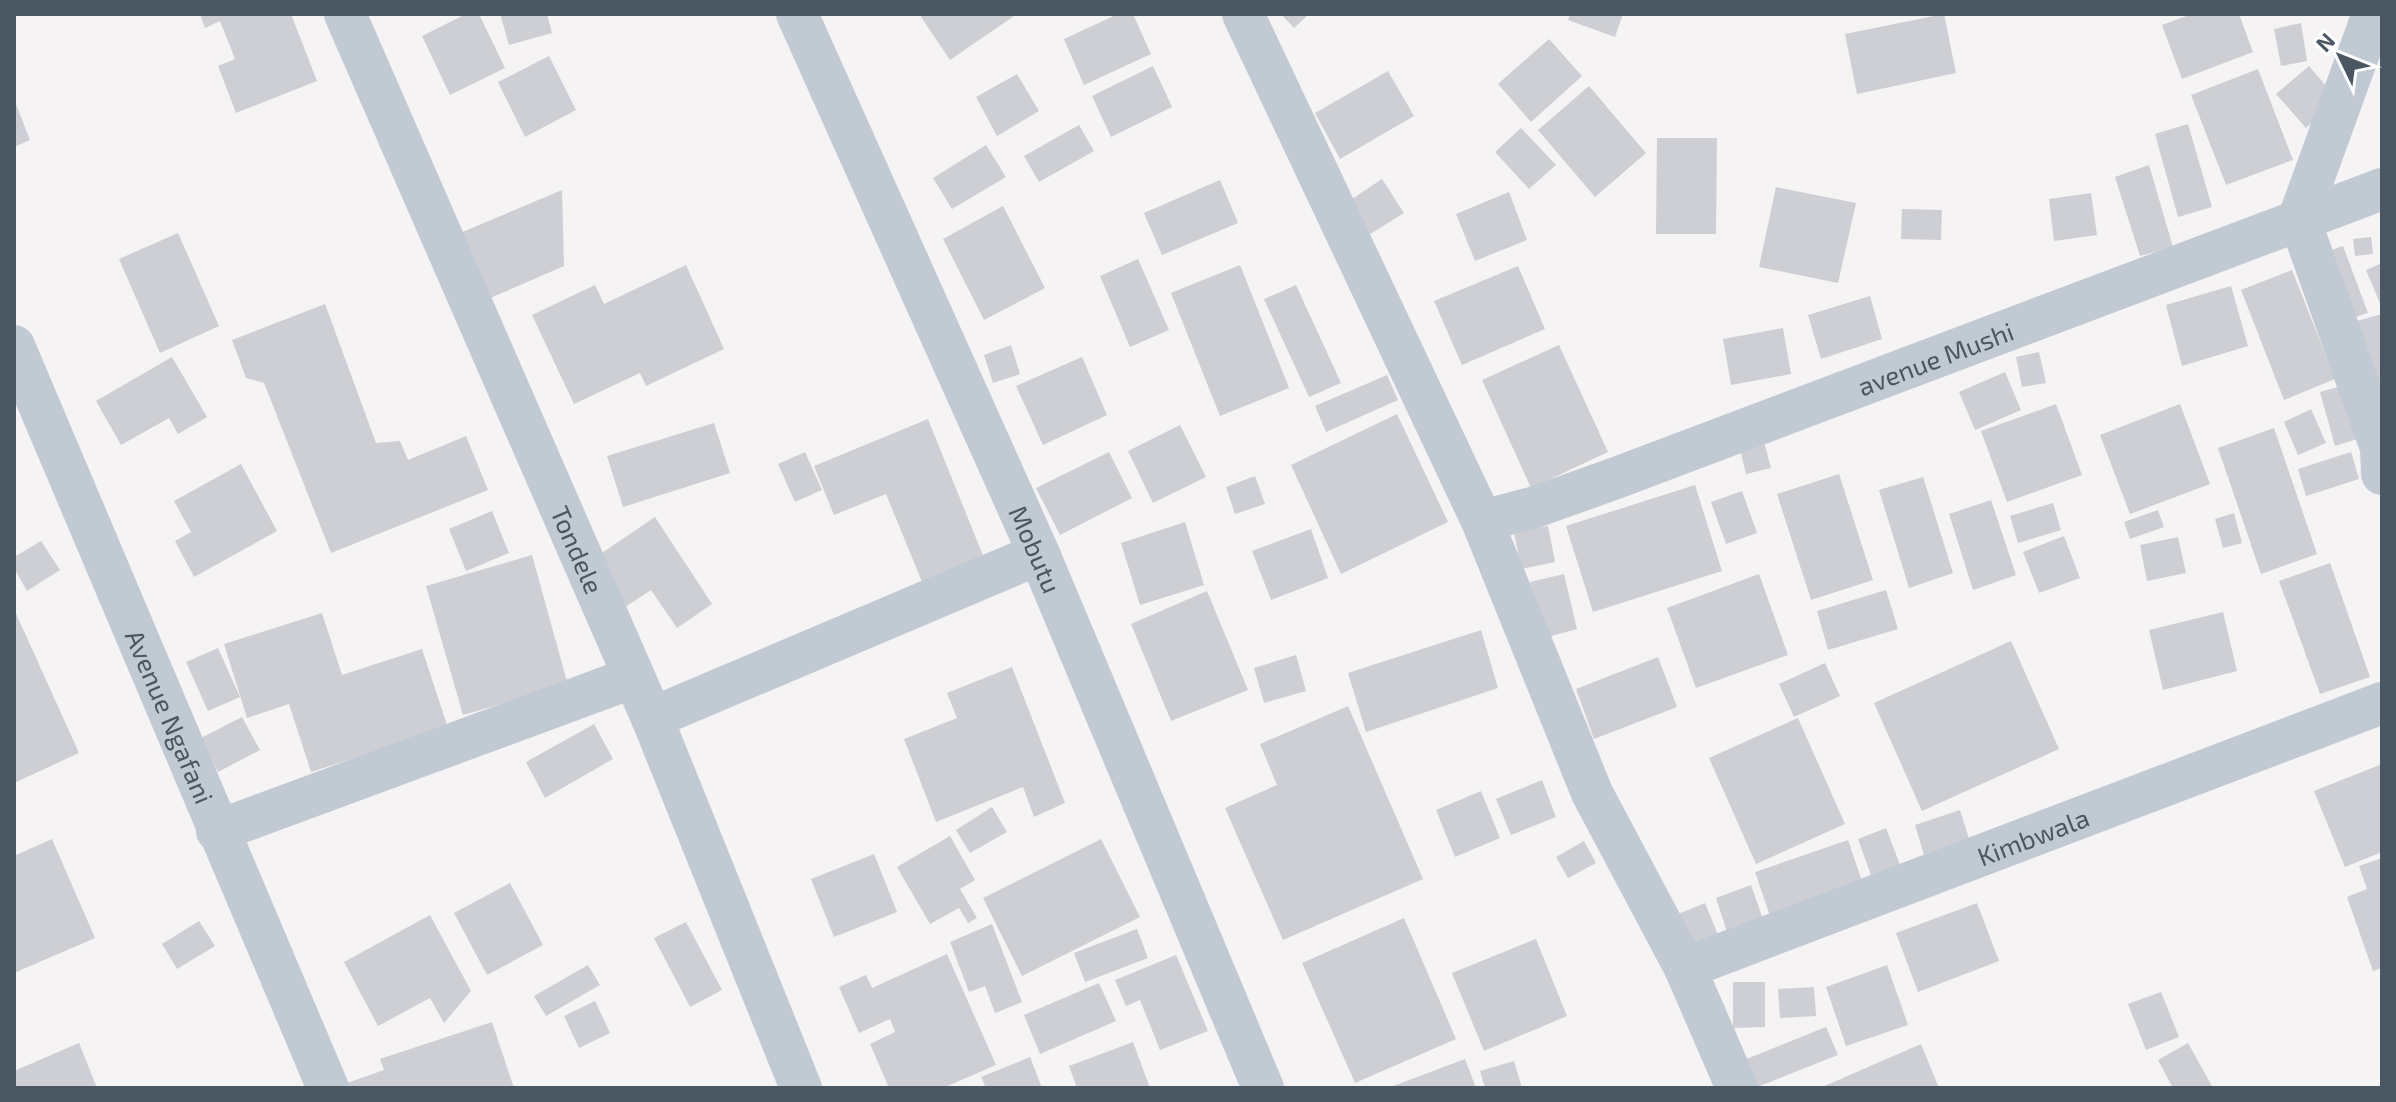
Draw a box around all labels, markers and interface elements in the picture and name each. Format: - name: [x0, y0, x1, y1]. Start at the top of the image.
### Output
- north arrow: [2300, 16, 2380, 96]
- text: N: [2310, 27, 2340, 56]
- street label: avenue Mushi: [1853, 314, 2017, 401]
- street label: Mobutu: [1004, 500, 1069, 597]
- street label: Tondele: [546, 501, 611, 598]
- street label: Avenue Ngafani: [120, 625, 221, 808]
- street label: Kimbwala: [1973, 801, 2093, 871]

